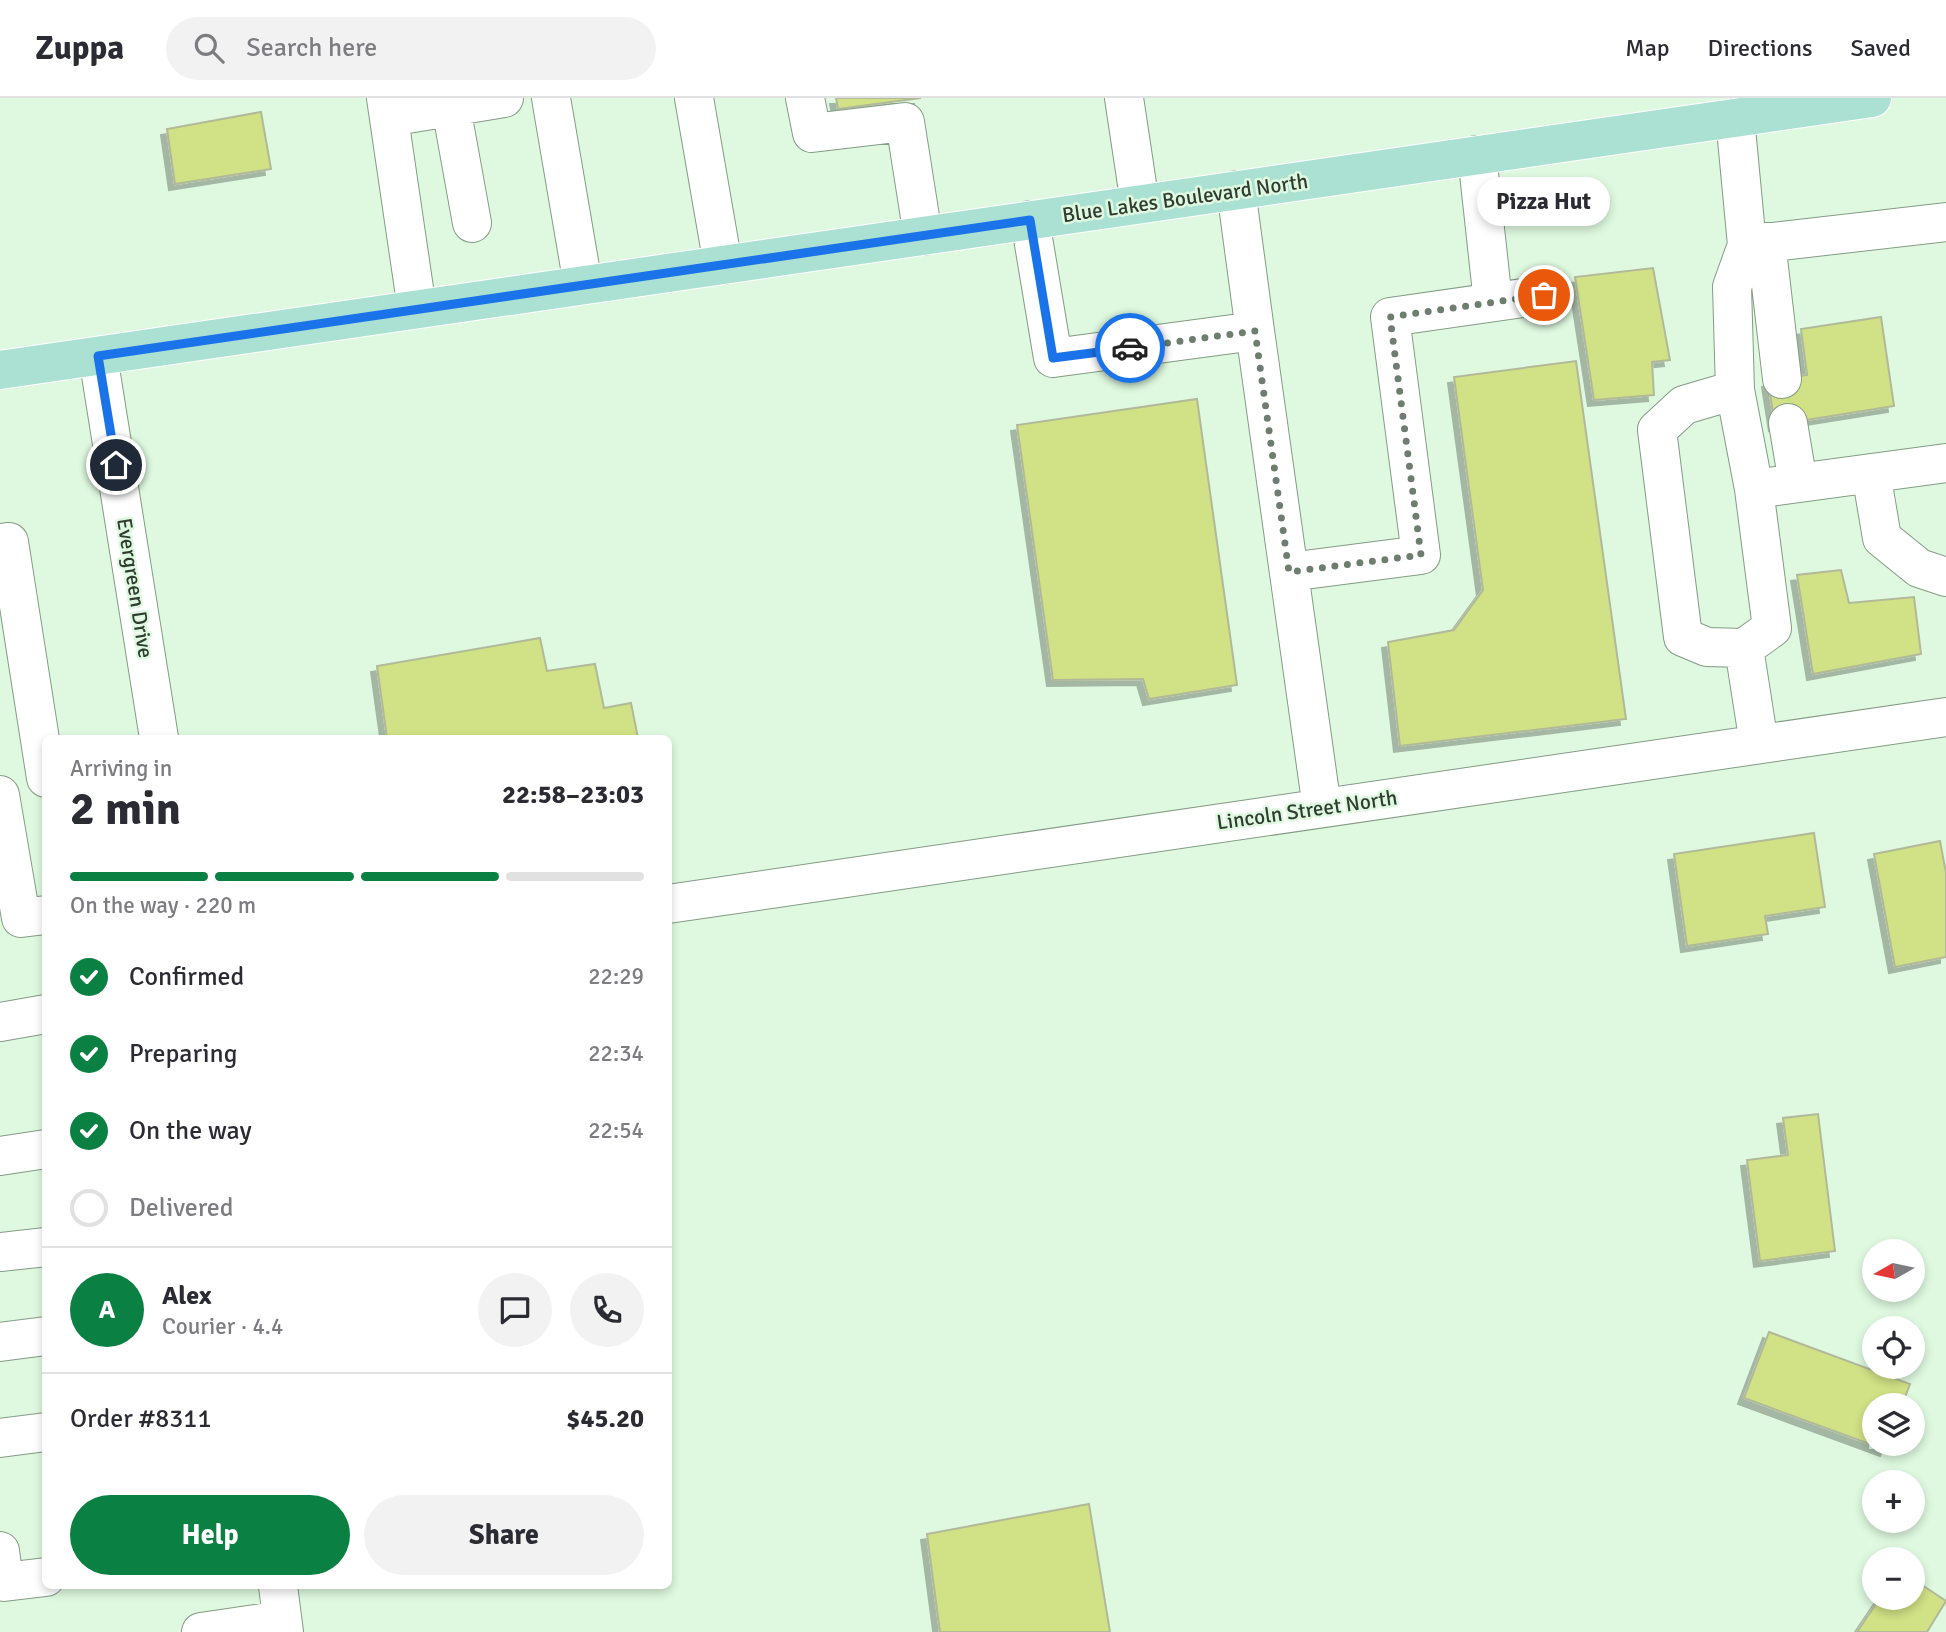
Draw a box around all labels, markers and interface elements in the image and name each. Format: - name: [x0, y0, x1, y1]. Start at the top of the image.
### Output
- search box: [166, 17, 656, 80]
- text: Zuppa: [35, 28, 124, 69]
- icon: search: [190, 29, 228, 67]
- text: Search here: [246, 32, 377, 64]
- text: Map: [1625, 33, 1670, 63]
- text: Directions: [1708, 33, 1813, 63]
- text: Saved: [1851, 33, 1911, 63]
- street label: Blue Lakes Boulevard North: [1060, 168, 1310, 228]
- callout: Pizza Hut: [1478, 176, 1610, 225]
- text: Pizza Hut: [1496, 187, 1591, 216]
- pin: [1514, 265, 1574, 325]
- icon: bag: [1525, 276, 1563, 314]
- courier: [1095, 313, 1165, 383]
- icon: car: [1111, 329, 1149, 367]
- pin: [86, 435, 146, 495]
- icon: home: [97, 446, 135, 484]
- street label: Evergreen Drive: [111, 516, 159, 660]
- text: Arriving in: [70, 754, 172, 783]
- text: 22:58–23:03: [502, 779, 644, 811]
- text: 2 min: [70, 781, 181, 837]
- street label: Lincoln Street North: [1215, 784, 1399, 836]
- text: On the way · 220 m: [70, 891, 256, 920]
- icon: check: [70, 958, 108, 996]
- text: Confirmed: [129, 961, 244, 993]
- text: 22:29: [588, 962, 644, 991]
- icon: check: [70, 1035, 108, 1073]
- text: Preparing: [129, 1038, 237, 1070]
- text: 22:34: [588, 1039, 644, 1068]
- icon: check: [70, 1112, 108, 1150]
- text: On the way: [129, 1115, 252, 1147]
- text: 22:54: [588, 1116, 644, 1145]
- text: Delivered: [129, 1192, 234, 1224]
- north arrow: [1862, 1239, 1925, 1302]
- map controls: [1862, 1239, 1925, 1610]
- button: chat: [478, 1273, 552, 1347]
- button: phone: [570, 1273, 644, 1347]
- text: Alex: [162, 1280, 212, 1312]
- text: A: [99, 1294, 115, 1326]
- text: Courier · 4.4: [162, 1312, 283, 1341]
- button: locate: [1862, 1316, 1925, 1379]
- button: layers: [1862, 1393, 1925, 1456]
- text: Order #8311: [70, 1403, 211, 1435]
- text: $45.20: [566, 1403, 644, 1435]
- button: +: [1862, 1470, 1925, 1533]
- button: Help: [70, 1495, 350, 1575]
- button: Share: [364, 1495, 644, 1575]
- button: −: [1862, 1547, 1925, 1610]

